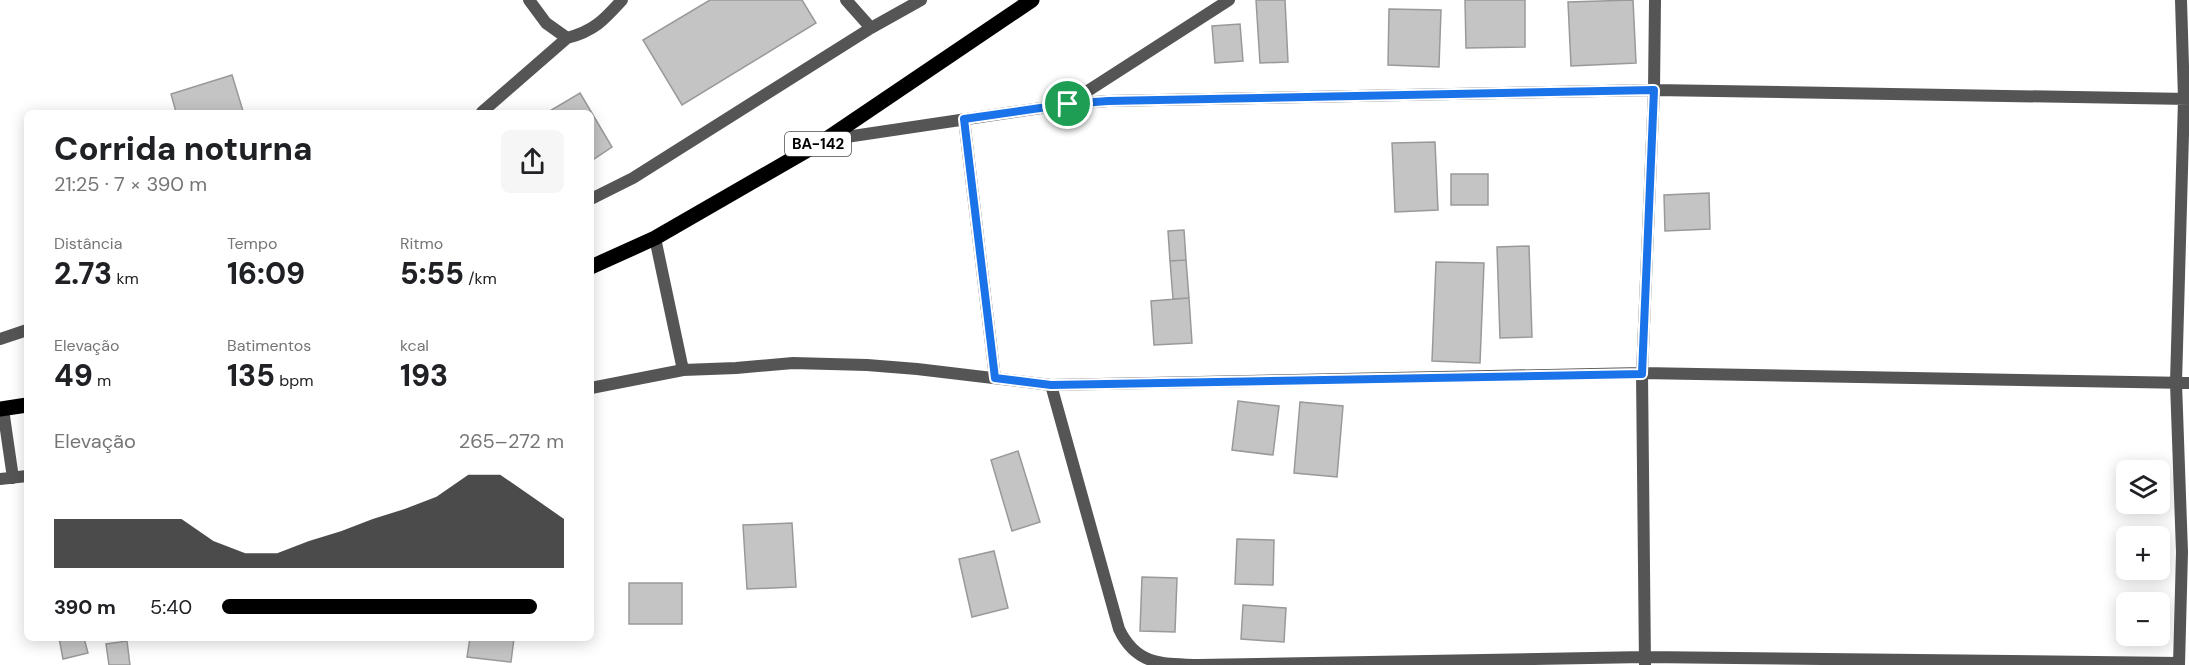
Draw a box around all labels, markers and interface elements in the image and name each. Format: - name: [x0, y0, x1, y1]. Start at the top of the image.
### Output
- pin: [1042, 78, 1093, 129]
- icon: arrive: [1051, 87, 1084, 120]
- text: Corrida noturna: [54, 127, 312, 170]
- button: share: [501, 130, 564, 193]
- road number: BA-142: [785, 132, 851, 156]
- text: 21:25 · 7 × 390 m: [54, 171, 207, 197]
- text: Distância: [54, 233, 122, 254]
- text: Tempo: [227, 233, 277, 254]
- text: Ritmo: [400, 233, 443, 254]
- text: 2.73: [54, 254, 112, 293]
- text: 16:09: [227, 254, 305, 293]
- text: 5:55: [400, 254, 464, 293]
- text: km: [112, 268, 139, 289]
- text: /km: [464, 268, 497, 289]
- text: Elevação: [54, 335, 119, 356]
- text: Batimentos: [227, 335, 311, 356]
- text: kcal: [400, 335, 429, 356]
- text: 49: [54, 356, 93, 395]
- text: 135: [227, 356, 275, 395]
- text: 193: [400, 356, 448, 395]
- text: m: [93, 370, 111, 391]
- text: bpm: [275, 370, 313, 391]
- text: Elevação: [54, 428, 136, 454]
- text: 265–272 m: [459, 428, 564, 454]
- map controls: [2116, 460, 2170, 646]
- button: layers: [2116, 460, 2170, 514]
- button: +: [2116, 526, 2170, 580]
- button: −: [2116, 592, 2170, 646]
- text: 390 m: [54, 594, 116, 620]
- text: 5:40: [150, 594, 192, 620]

